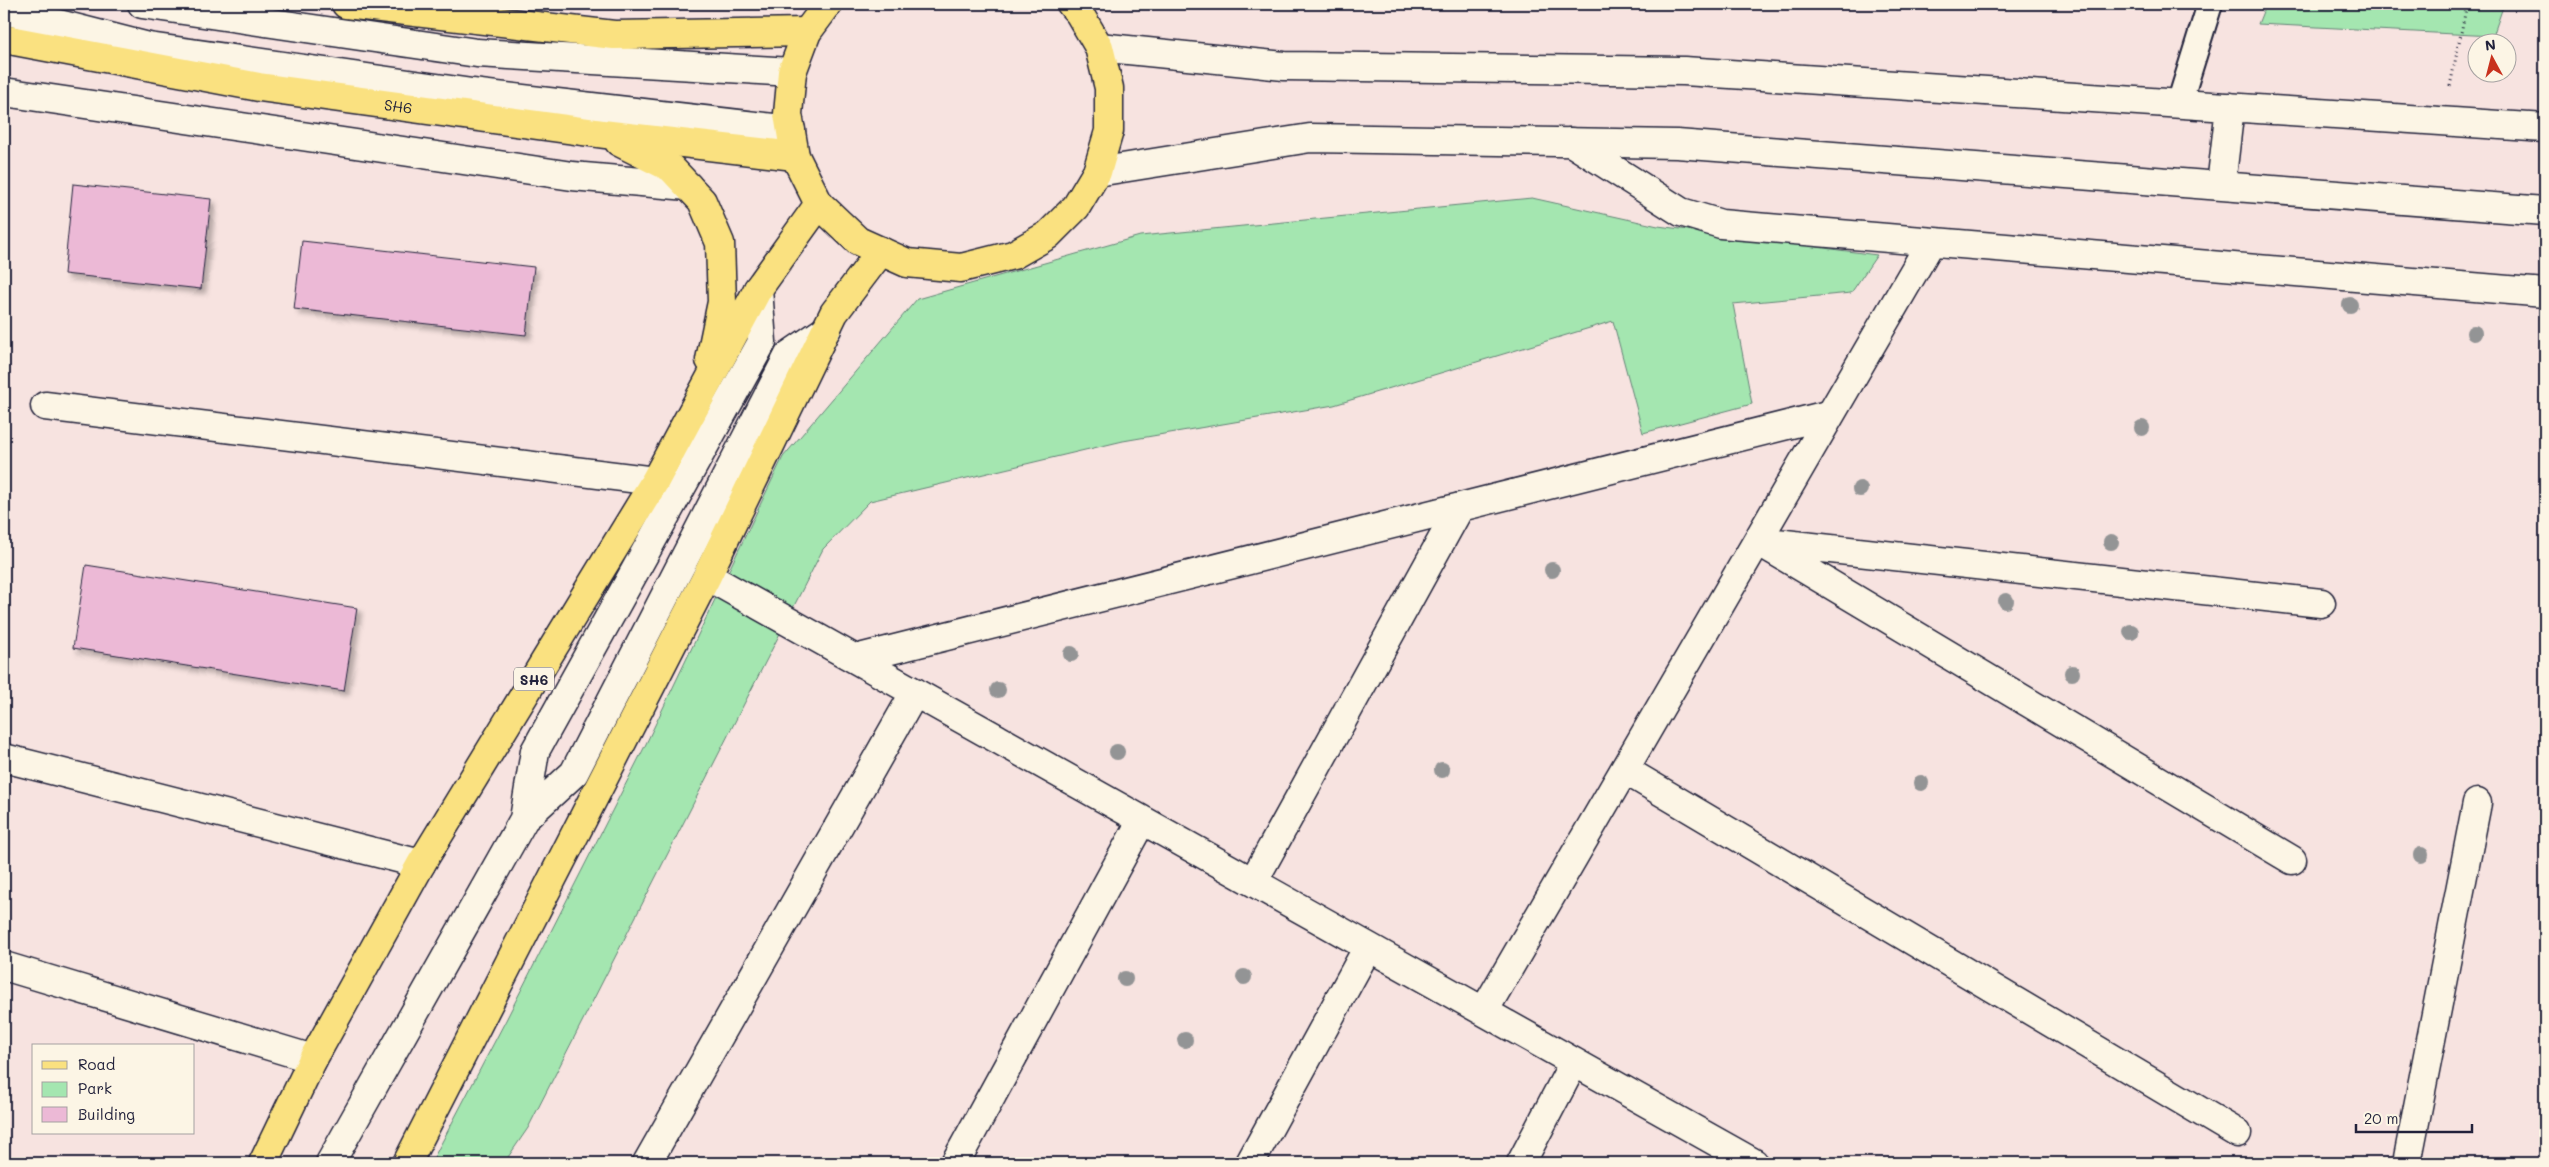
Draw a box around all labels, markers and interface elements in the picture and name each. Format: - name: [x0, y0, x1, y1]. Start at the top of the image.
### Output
- north arrow: [2466, 32, 2516, 82]
- text: N: [2484, 35, 2497, 55]
- street label: SH6: [383, 94, 414, 118]
- road number: SH6: [514, 668, 554, 691]
- legend: [32, 1044, 195, 1134]
- text: Road: [78, 1054, 115, 1074]
- text: Park: [78, 1078, 112, 1098]
- scale bar: [2356, 1102, 2473, 1134]
- text: Building: [78, 1104, 135, 1124]
- text: 20 m: [2364, 1108, 2398, 1128]

